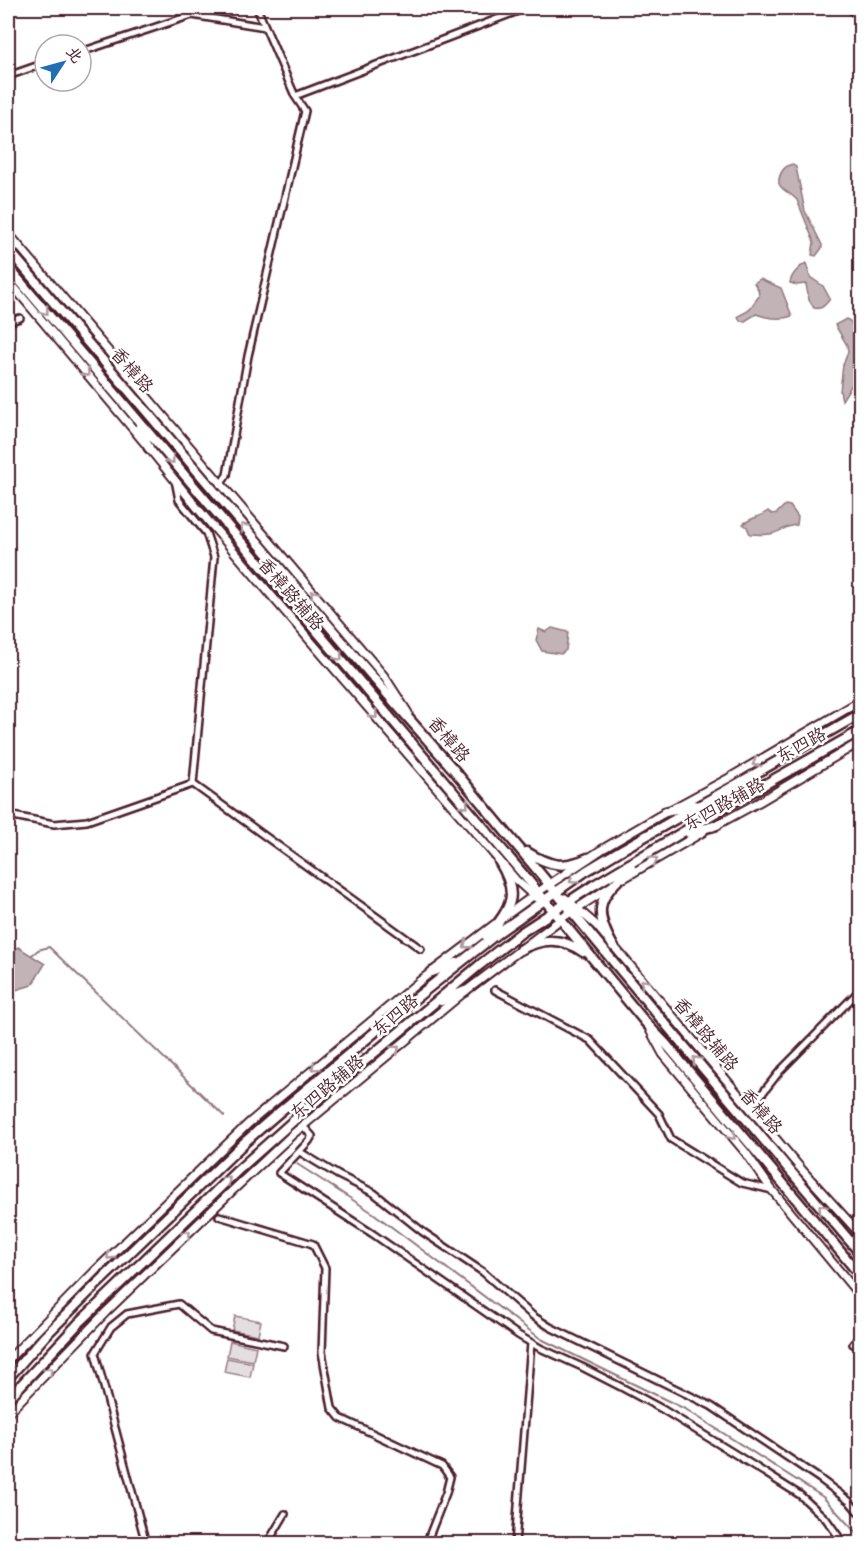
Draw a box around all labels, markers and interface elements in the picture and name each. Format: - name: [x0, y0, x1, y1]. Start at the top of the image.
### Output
- north arrow: [33, 33, 93, 93]
- text: 北: [62, 42, 87, 67]
- one-way arrow: [38, 304, 49, 315]
- street label: 香樟路: [105, 342, 158, 398]
- one-way arrow: [79, 366, 90, 377]
- one-way arrow: [164, 453, 175, 464]
- one-way arrow: [240, 523, 251, 534]
- street label: 香樟路辅路: [252, 553, 329, 636]
- one-way arrow: [310, 590, 321, 601]
- one-way arrow: [331, 650, 342, 661]
- one-way arrow: [367, 708, 378, 719]
- street label: 香樟路: [422, 711, 475, 767]
- street label: 东四路: [772, 722, 830, 769]
- one-way arrow: [752, 755, 762, 767]
- street label: 东四路辅路: [679, 773, 769, 836]
- one-way arrow: [457, 798, 468, 809]
- one-way arrow: [648, 855, 659, 867]
- one-way arrow: [569, 873, 580, 884]
- one-way arrow: [463, 938, 474, 949]
- one-way arrow: [641, 978, 652, 989]
- street label: 东四路: [367, 989, 423, 1042]
- street label: 香樟路辅路: [668, 992, 743, 1076]
- one-way arrow: [389, 1045, 400, 1056]
- street label: 东四路辅路: [285, 1050, 369, 1125]
- one-way arrow: [692, 1056, 703, 1067]
- one-way arrow: [311, 1060, 322, 1071]
- street label: 香樟路: [734, 1083, 787, 1139]
- one-way arrow: [725, 1129, 736, 1140]
- one-way arrow: [221, 1176, 231, 1187]
- one-way arrow: [819, 1204, 830, 1215]
- one-way arrow: [180, 1231, 191, 1242]
- one-way arrow: [107, 1249, 118, 1260]
- one-way arrow: [42, 1368, 53, 1378]

